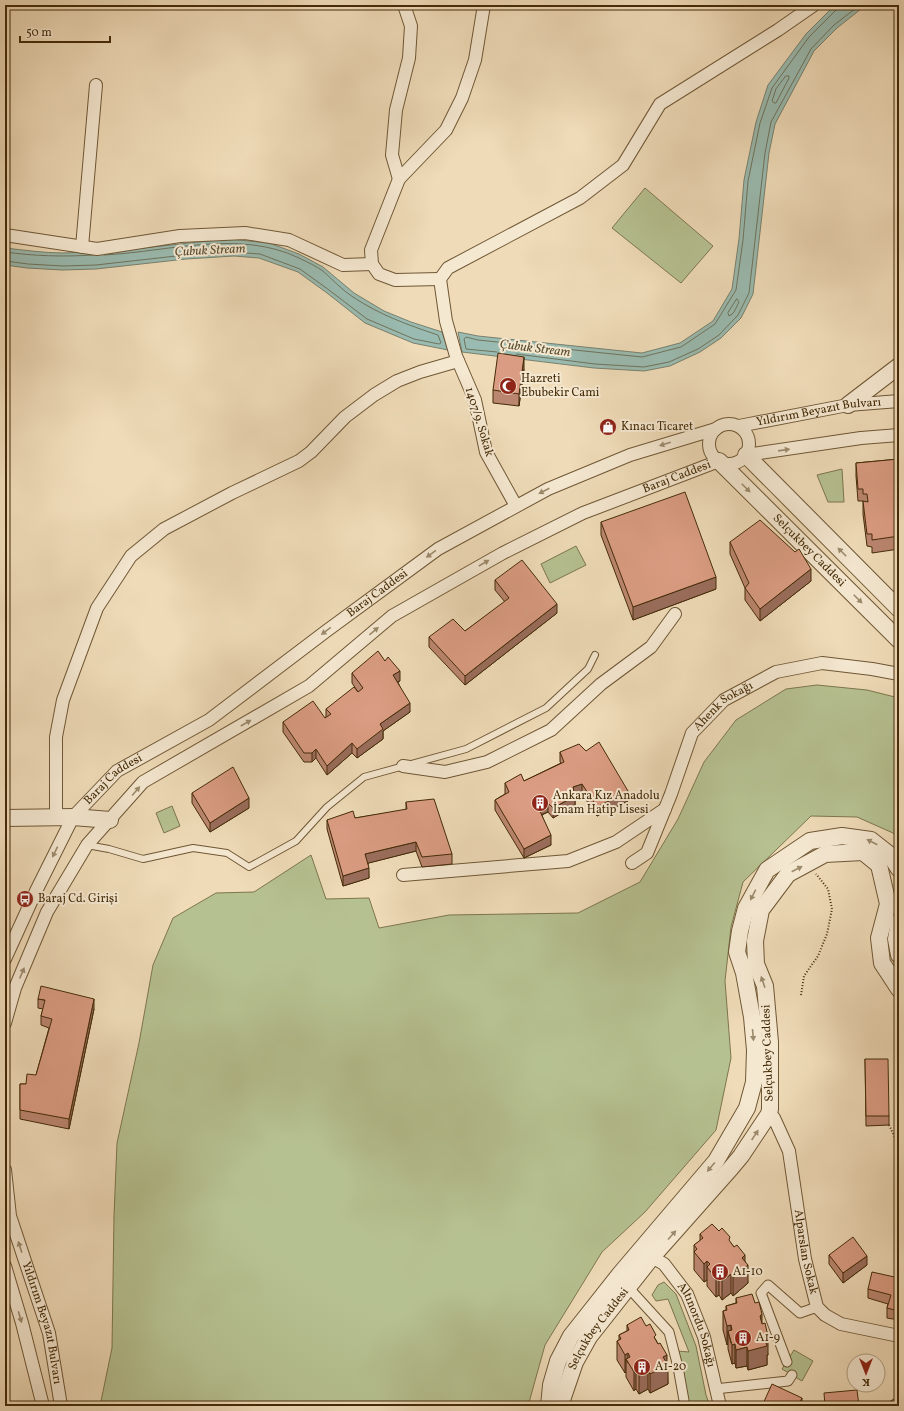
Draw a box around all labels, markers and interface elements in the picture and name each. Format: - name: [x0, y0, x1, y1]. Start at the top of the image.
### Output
- scale bar: [20, 18, 110, 44]
- text: 50 m: [26, 25, 52, 41]
- water label: Çubuk Stream: [174, 240, 246, 262]
- water label: Çubuk Stream: [499, 336, 571, 362]
- place label: Hazreti Ebubekir Cami: [521, 371, 600, 401]
- mosque icon: Hazreti Ebubekir Cami: [498, 376, 518, 396]
- street label: 1407/9. Sokak: [461, 385, 497, 459]
- street label: Yıldırım Beyazıt Bulvarı: [755, 394, 882, 431]
- shop icon: Kınacı Ticaret: [598, 417, 618, 437]
- place label: Kınacı Ticaret: [621, 419, 693, 435]
- one-way arrow: [659, 441, 671, 447]
- one-way arrow: [778, 447, 790, 453]
- street label: Baraj Caddesi: [640, 457, 714, 498]
- one-way arrow: [741, 483, 751, 493]
- one-way arrow: [539, 488, 550, 494]
- street label: Selçukbey Caddesi: [769, 511, 849, 591]
- one-way arrow: [837, 547, 847, 557]
- one-way arrow: [425, 550, 436, 559]
- one-way arrow: [478, 560, 490, 567]
- street label: Baraj Caddesi: [344, 565, 412, 621]
- one-way arrow: [854, 595, 863, 604]
- one-way arrow: [320, 627, 331, 635]
- one-way arrow: [369, 627, 379, 636]
- street label: Ahenk Sokağı: [690, 678, 756, 735]
- one-way arrow: [240, 719, 252, 726]
- street label: Baraj Caddesi: [81, 750, 146, 808]
- one-way arrow: [131, 785, 140, 796]
- place label: Ankara Kız Anadolu İmam Hatip Lisesi: [553, 788, 660, 818]
- building icon: Ankara Kız Anadolu İmam Hatip Lisesi: [530, 793, 550, 813]
- one-way arrow: [866, 839, 878, 845]
- one-way arrow: [52, 846, 59, 858]
- one-way arrow: [792, 865, 803, 872]
- bus stop icon: Baraj Cd. Girişi: [15, 889, 35, 909]
- one-way arrow: [749, 889, 756, 901]
- place label: Baraj Cd. Girişi: [38, 891, 118, 907]
- one-way arrow: [19, 966, 25, 978]
- one-way arrow: [759, 975, 765, 987]
- street label: Selçukbey Caddesi: [758, 1004, 778, 1102]
- one-way arrow: [750, 1029, 757, 1041]
- one-way arrow: [751, 1130, 759, 1140]
- one-way arrow: [706, 1162, 715, 1173]
- street label: Alparslan Sokak: [790, 1208, 822, 1297]
- one-way arrow: [667, 1230, 676, 1239]
- one-way arrow: [17, 1240, 23, 1252]
- street label: Yıldırım Beyazıt Bulvarı: [18, 1259, 65, 1386]
- building icon: A1-10: [710, 1262, 730, 1282]
- place label: A1-10: [733, 1264, 763, 1280]
- street label: Altınordu Sokağı: [673, 1279, 719, 1369]
- street label: Selçukbey Caddesi: [565, 1284, 633, 1372]
- one-way arrow: [17, 1311, 23, 1323]
- building icon: A1-9: [733, 1328, 753, 1348]
- place label: A1-9: [756, 1330, 780, 1346]
- north arrow: [846, 1353, 886, 1393]
- building icon: A1-20: [632, 1357, 652, 1377]
- place label: A1-20: [655, 1359, 686, 1375]
- text: K: [862, 1374, 870, 1389]

